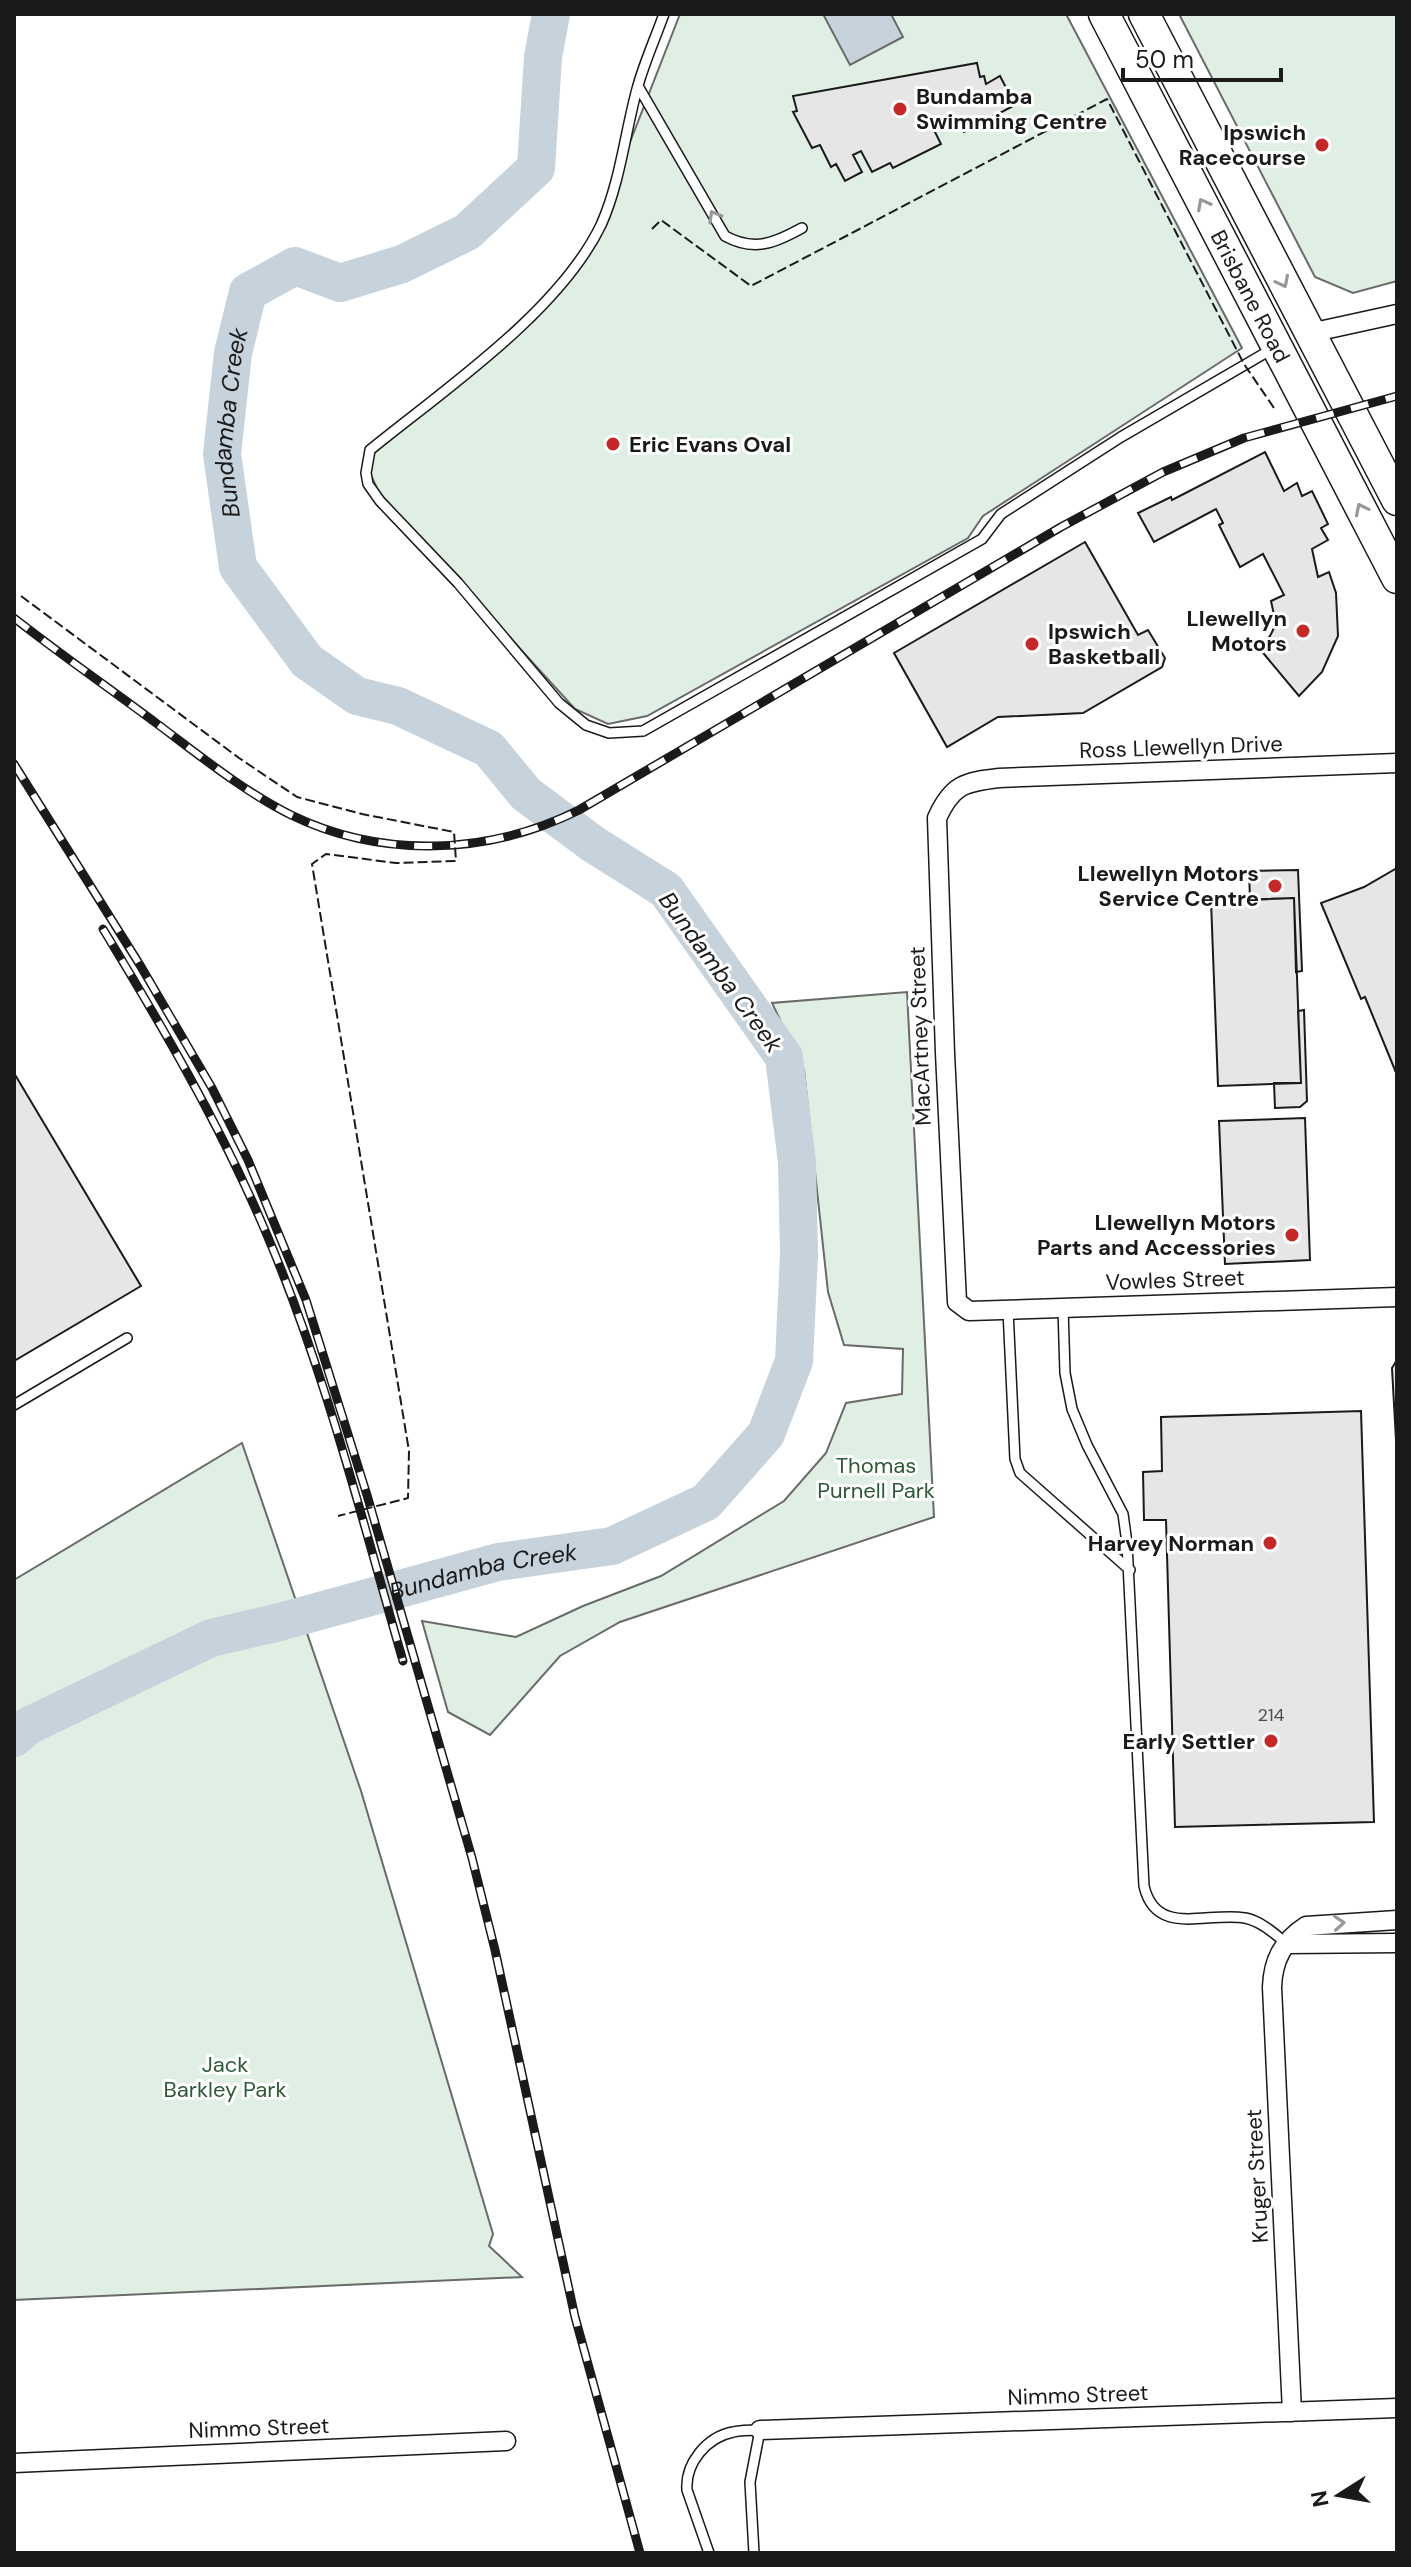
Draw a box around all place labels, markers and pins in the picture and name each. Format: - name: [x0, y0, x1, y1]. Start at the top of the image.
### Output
- place label: Bundamba Swimming Centre: [916, 82, 1107, 136]
- marker: Bundamba Swimming Centre: [891, 100, 909, 118]
- place label: Ipswich Racecourse: [1179, 118, 1306, 172]
- marker: Ipswich Racecourse: [1313, 136, 1331, 154]
- place label: Eric Evans Oval: [629, 430, 791, 459]
- marker: Eric Evans Oval: [604, 435, 622, 453]
- place label: Llewellyn Motors: [1187, 604, 1287, 658]
- place label: Ipswich Basketball: [1048, 617, 1160, 671]
- marker: Llewellyn Motors: [1294, 622, 1312, 640]
- marker: Ipswich Basketball: [1023, 635, 1041, 653]
- place label: Llewellyn Motors Service Centre: [1078, 859, 1259, 913]
- marker: Llewellyn Motors Service Centre: [1266, 877, 1284, 895]
- place label: Llewellyn Motors Parts and Accessories: [1037, 1208, 1276, 1262]
- marker: Llewellyn Motors Parts and Accessories: [1283, 1226, 1301, 1244]
- place label: Harvey Norman: [1088, 1529, 1254, 1558]
- marker: Harvey Norman: [1261, 1534, 1279, 1552]
- place label: Early Settler: [1122, 1727, 1255, 1756]
- marker: Early Settler: [1262, 1732, 1280, 1750]

